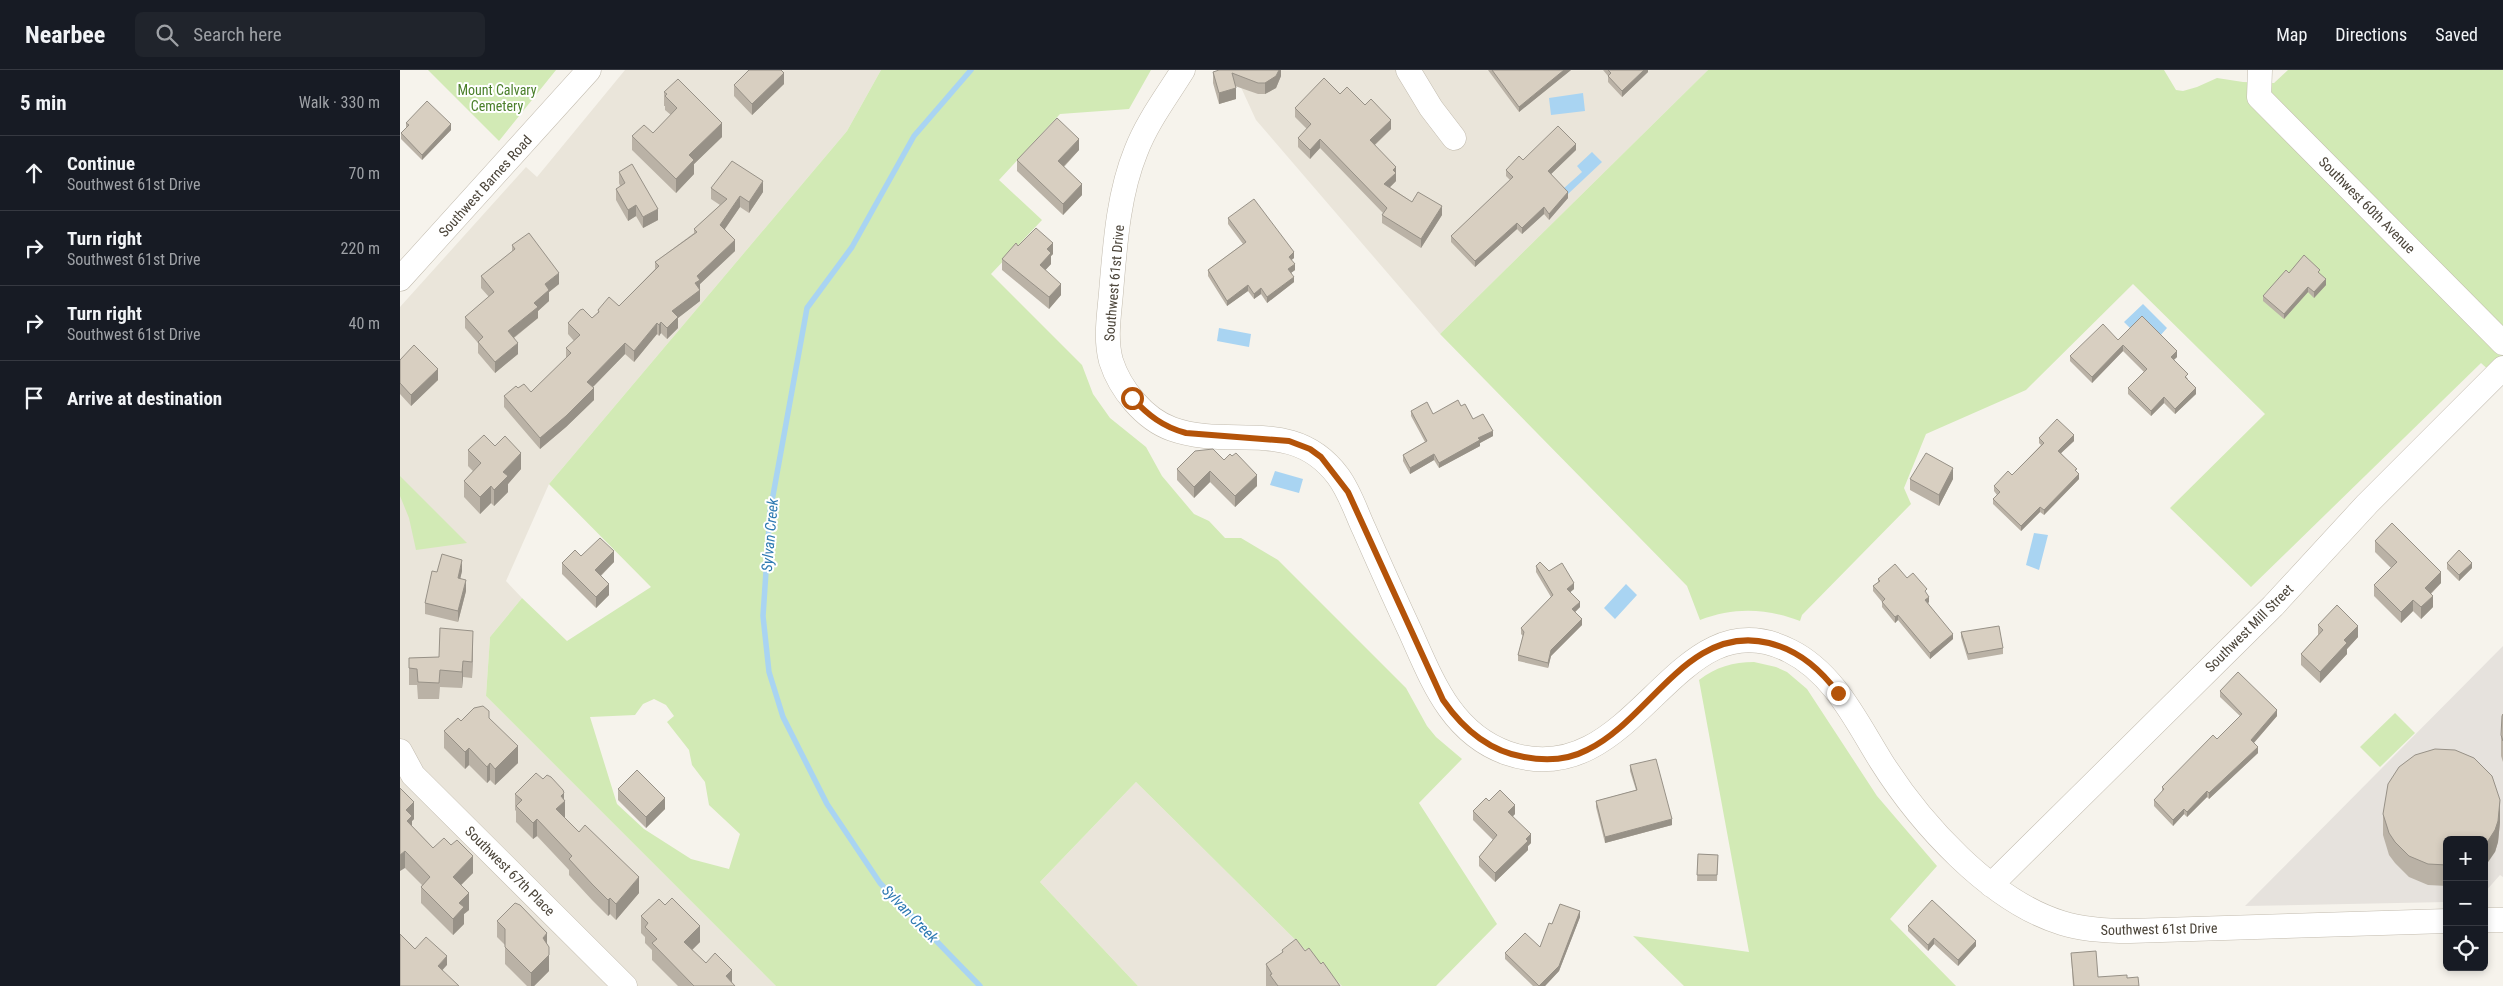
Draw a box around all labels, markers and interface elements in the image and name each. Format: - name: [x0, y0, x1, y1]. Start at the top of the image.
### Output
- search box: [135, 12, 485, 57]
- text: Nearbee: [25, 21, 105, 49]
- icon: search: [153, 21, 181, 49]
- text: Search here: [193, 23, 282, 46]
- text: Map: [2276, 24, 2307, 45]
- text: Directions: [2335, 24, 2407, 45]
- text: Saved: [2435, 24, 2478, 45]
- park label: Mount Calvary Cemetery: [457, 82, 537, 114]
- text: 5 min: [20, 91, 67, 115]
- text: Walk · 330 m: [299, 93, 380, 112]
- street label: Southwest Barnes Road: [435, 132, 535, 240]
- text: Continue: [67, 152, 135, 175]
- street label: Southwest 60th Avenue: [2316, 154, 2419, 257]
- icon: ahead: [20, 159, 48, 187]
- text: 70 m: [348, 164, 380, 183]
- text: Southwest 61st Drive: [67, 175, 201, 194]
- street label: Southwest 61st Drive: [1101, 224, 1127, 342]
- text: Turn right: [67, 227, 142, 250]
- icon: right: [20, 234, 48, 262]
- text: 220 m: [341, 239, 380, 258]
- text: Southwest 61st Drive: [67, 250, 201, 269]
- text: Turn right: [67, 302, 142, 325]
- icon: right: [20, 309, 48, 337]
- text: 40 m: [348, 314, 380, 333]
- text: Southwest 61st Drive: [67, 325, 201, 344]
- icon: arrive: [20, 384, 48, 412]
- text: Arrive at destination: [67, 387, 222, 410]
- route start: [1121, 387, 1144, 410]
- water label: Sylvan Creek: [758, 497, 782, 572]
- street label: Southwest Mill Street: [2202, 581, 2296, 675]
- route end: [1827, 682, 1850, 705]
- street label: Southwest 67th Place: [462, 823, 558, 919]
- map controls: [2443, 836, 2488, 971]
- button: +: [2443, 836, 2488, 881]
- water label: Sylvan Creek: [878, 881, 942, 947]
- button: −: [2443, 881, 2488, 926]
- street label: Southwest 61st Drive: [2100, 920, 2218, 938]
- button: locate: [2443, 926, 2488, 971]

